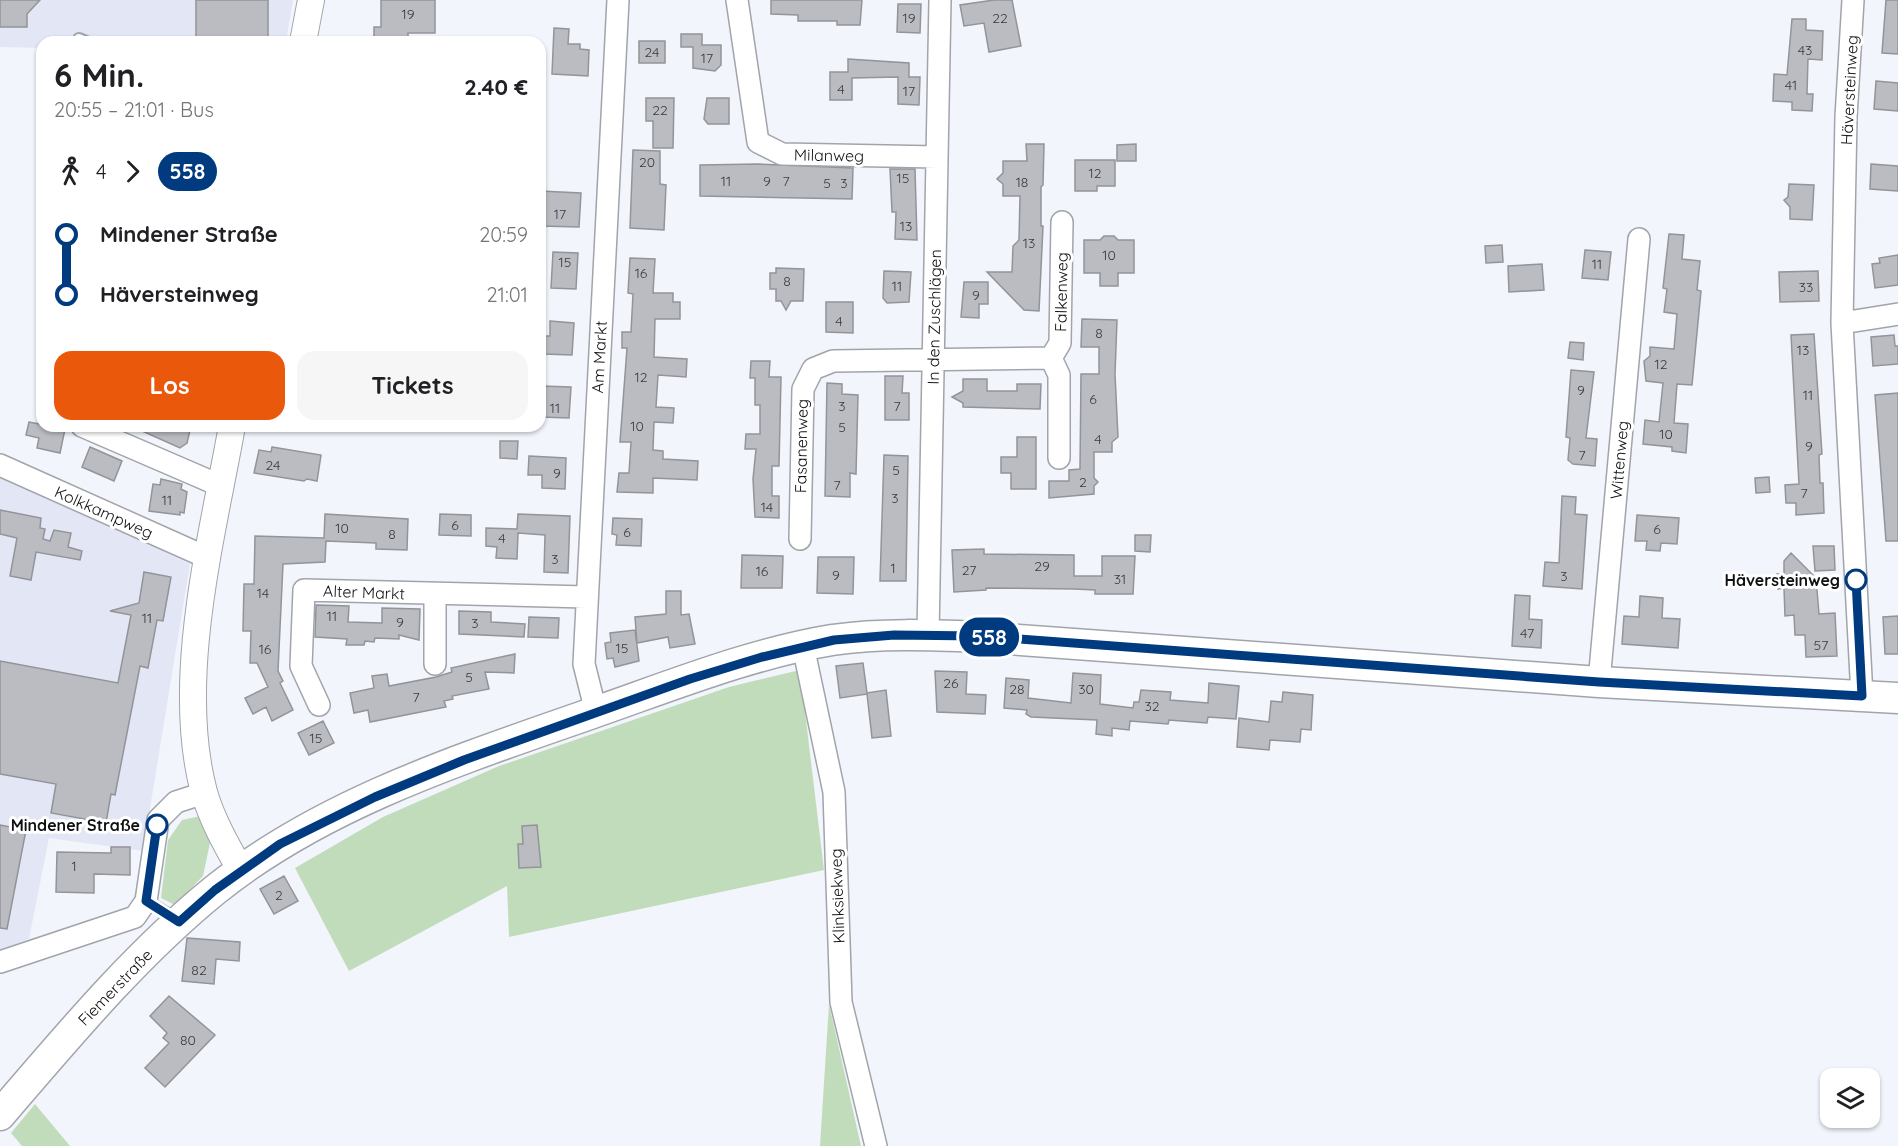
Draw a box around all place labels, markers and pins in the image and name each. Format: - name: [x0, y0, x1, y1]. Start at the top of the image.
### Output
- marker: Häversteinweg: [1845, 569, 1867, 591]
- place label: Häversteinweg: [1725, 570, 1840, 590]
- marker: Mindener Straße: [146, 814, 168, 836]
- place label: Mindener Straße: [11, 815, 140, 835]

